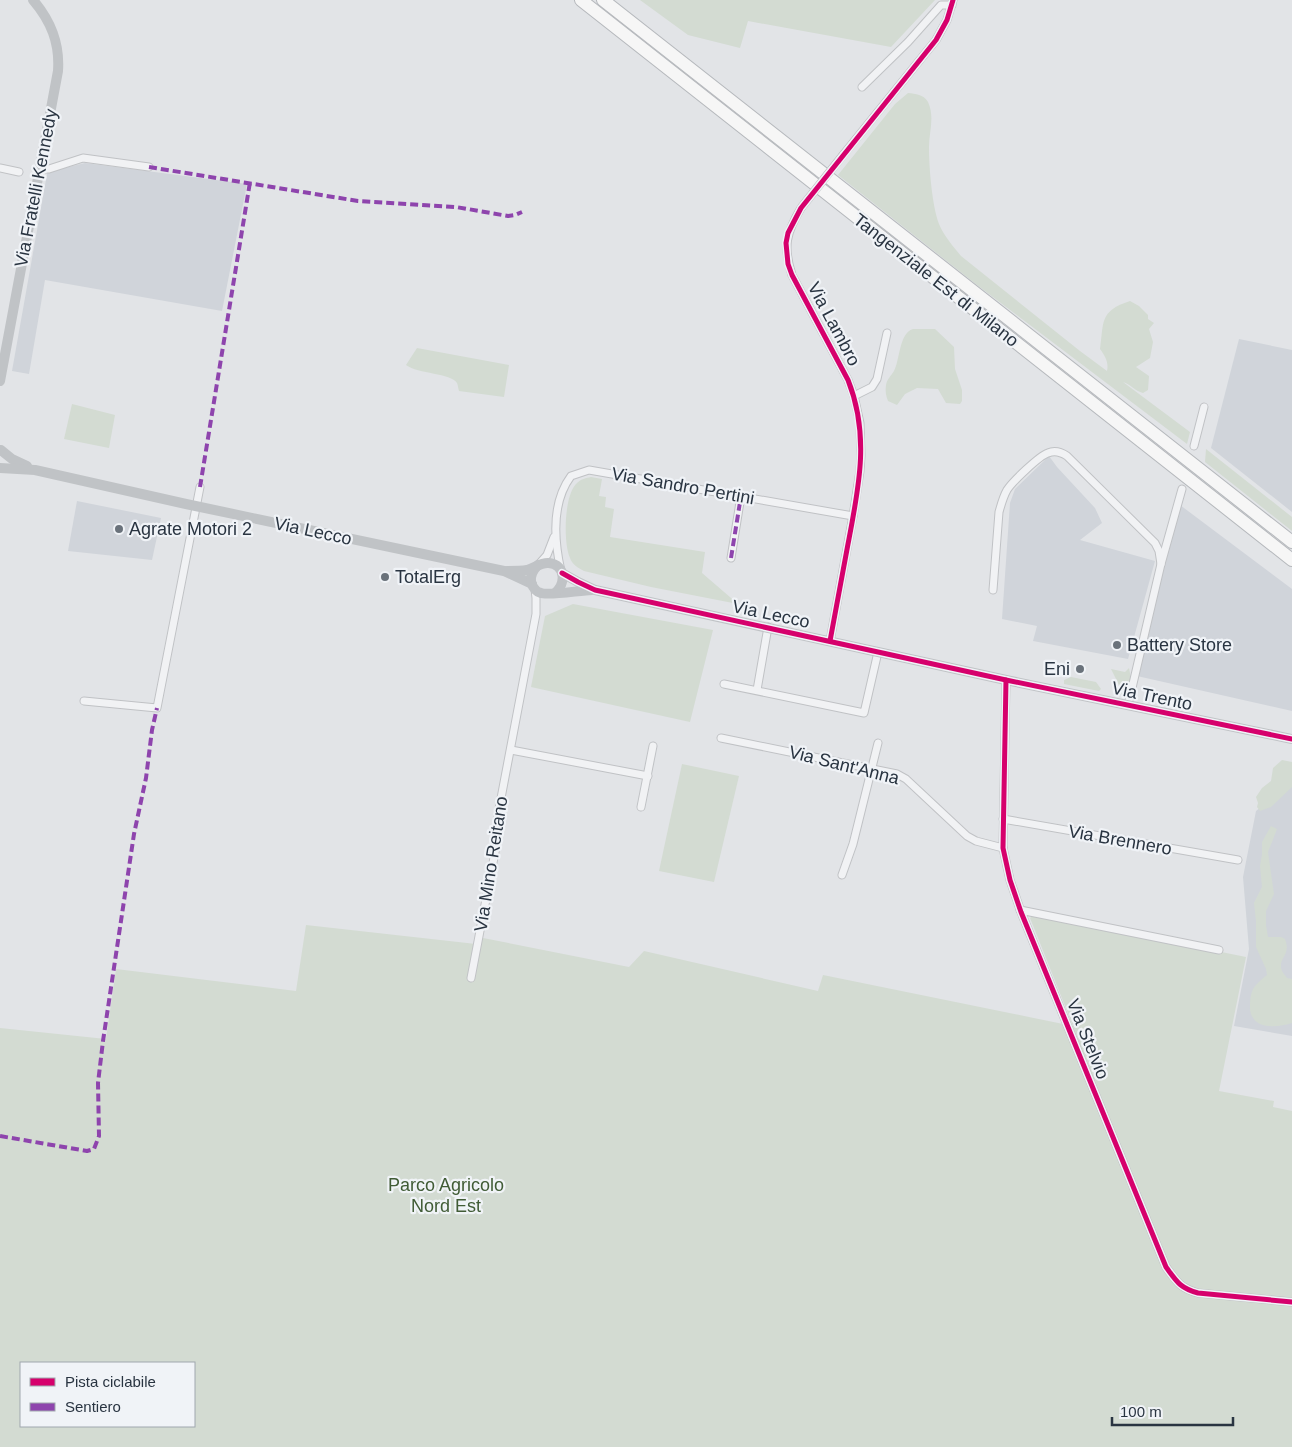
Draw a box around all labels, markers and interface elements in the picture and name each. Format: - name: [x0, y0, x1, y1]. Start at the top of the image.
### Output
- street label: Via Fratelli Kennedy: [11, 107, 61, 269]
- street label: Tangenziale Est di Milano: [849, 209, 1023, 351]
- street label: Via Lambro: [804, 279, 864, 369]
- street label: Via Sandro Pertini: [610, 464, 756, 508]
- street label: Via Lecco: [272, 513, 354, 549]
- place label: Agrate Motori 2: [129, 519, 252, 539]
- marker: Agrate Motori 2: [113, 523, 125, 535]
- place label: TotalErg: [395, 567, 461, 587]
- marker: TotalErg: [379, 571, 391, 583]
- street label: Via Lecco: [730, 596, 812, 632]
- place label: Battery Store: [1127, 635, 1232, 655]
- marker: Battery Store: [1111, 639, 1123, 651]
- place label: Eni: [1044, 659, 1070, 679]
- marker: Eni: [1074, 663, 1086, 675]
- street label: Via Trento: [1110, 678, 1194, 714]
- street label: Via Sant'Anna: [787, 742, 902, 789]
- street label: Via Mino Reitano: [470, 795, 512, 933]
- street label: Via Brennero: [1067, 821, 1173, 859]
- street label: Via Stelvio: [1063, 996, 1113, 1082]
- park label: Parco Agricolo Nord Est: [388, 1175, 504, 1216]
- legend: [20, 1362, 195, 1427]
- text: Pista ciclabile: [65, 1373, 156, 1390]
- scale bar: [1112, 1394, 1233, 1426]
- text: Sentiero: [65, 1398, 121, 1415]
- text: 100 m: [1120, 1403, 1162, 1420]

